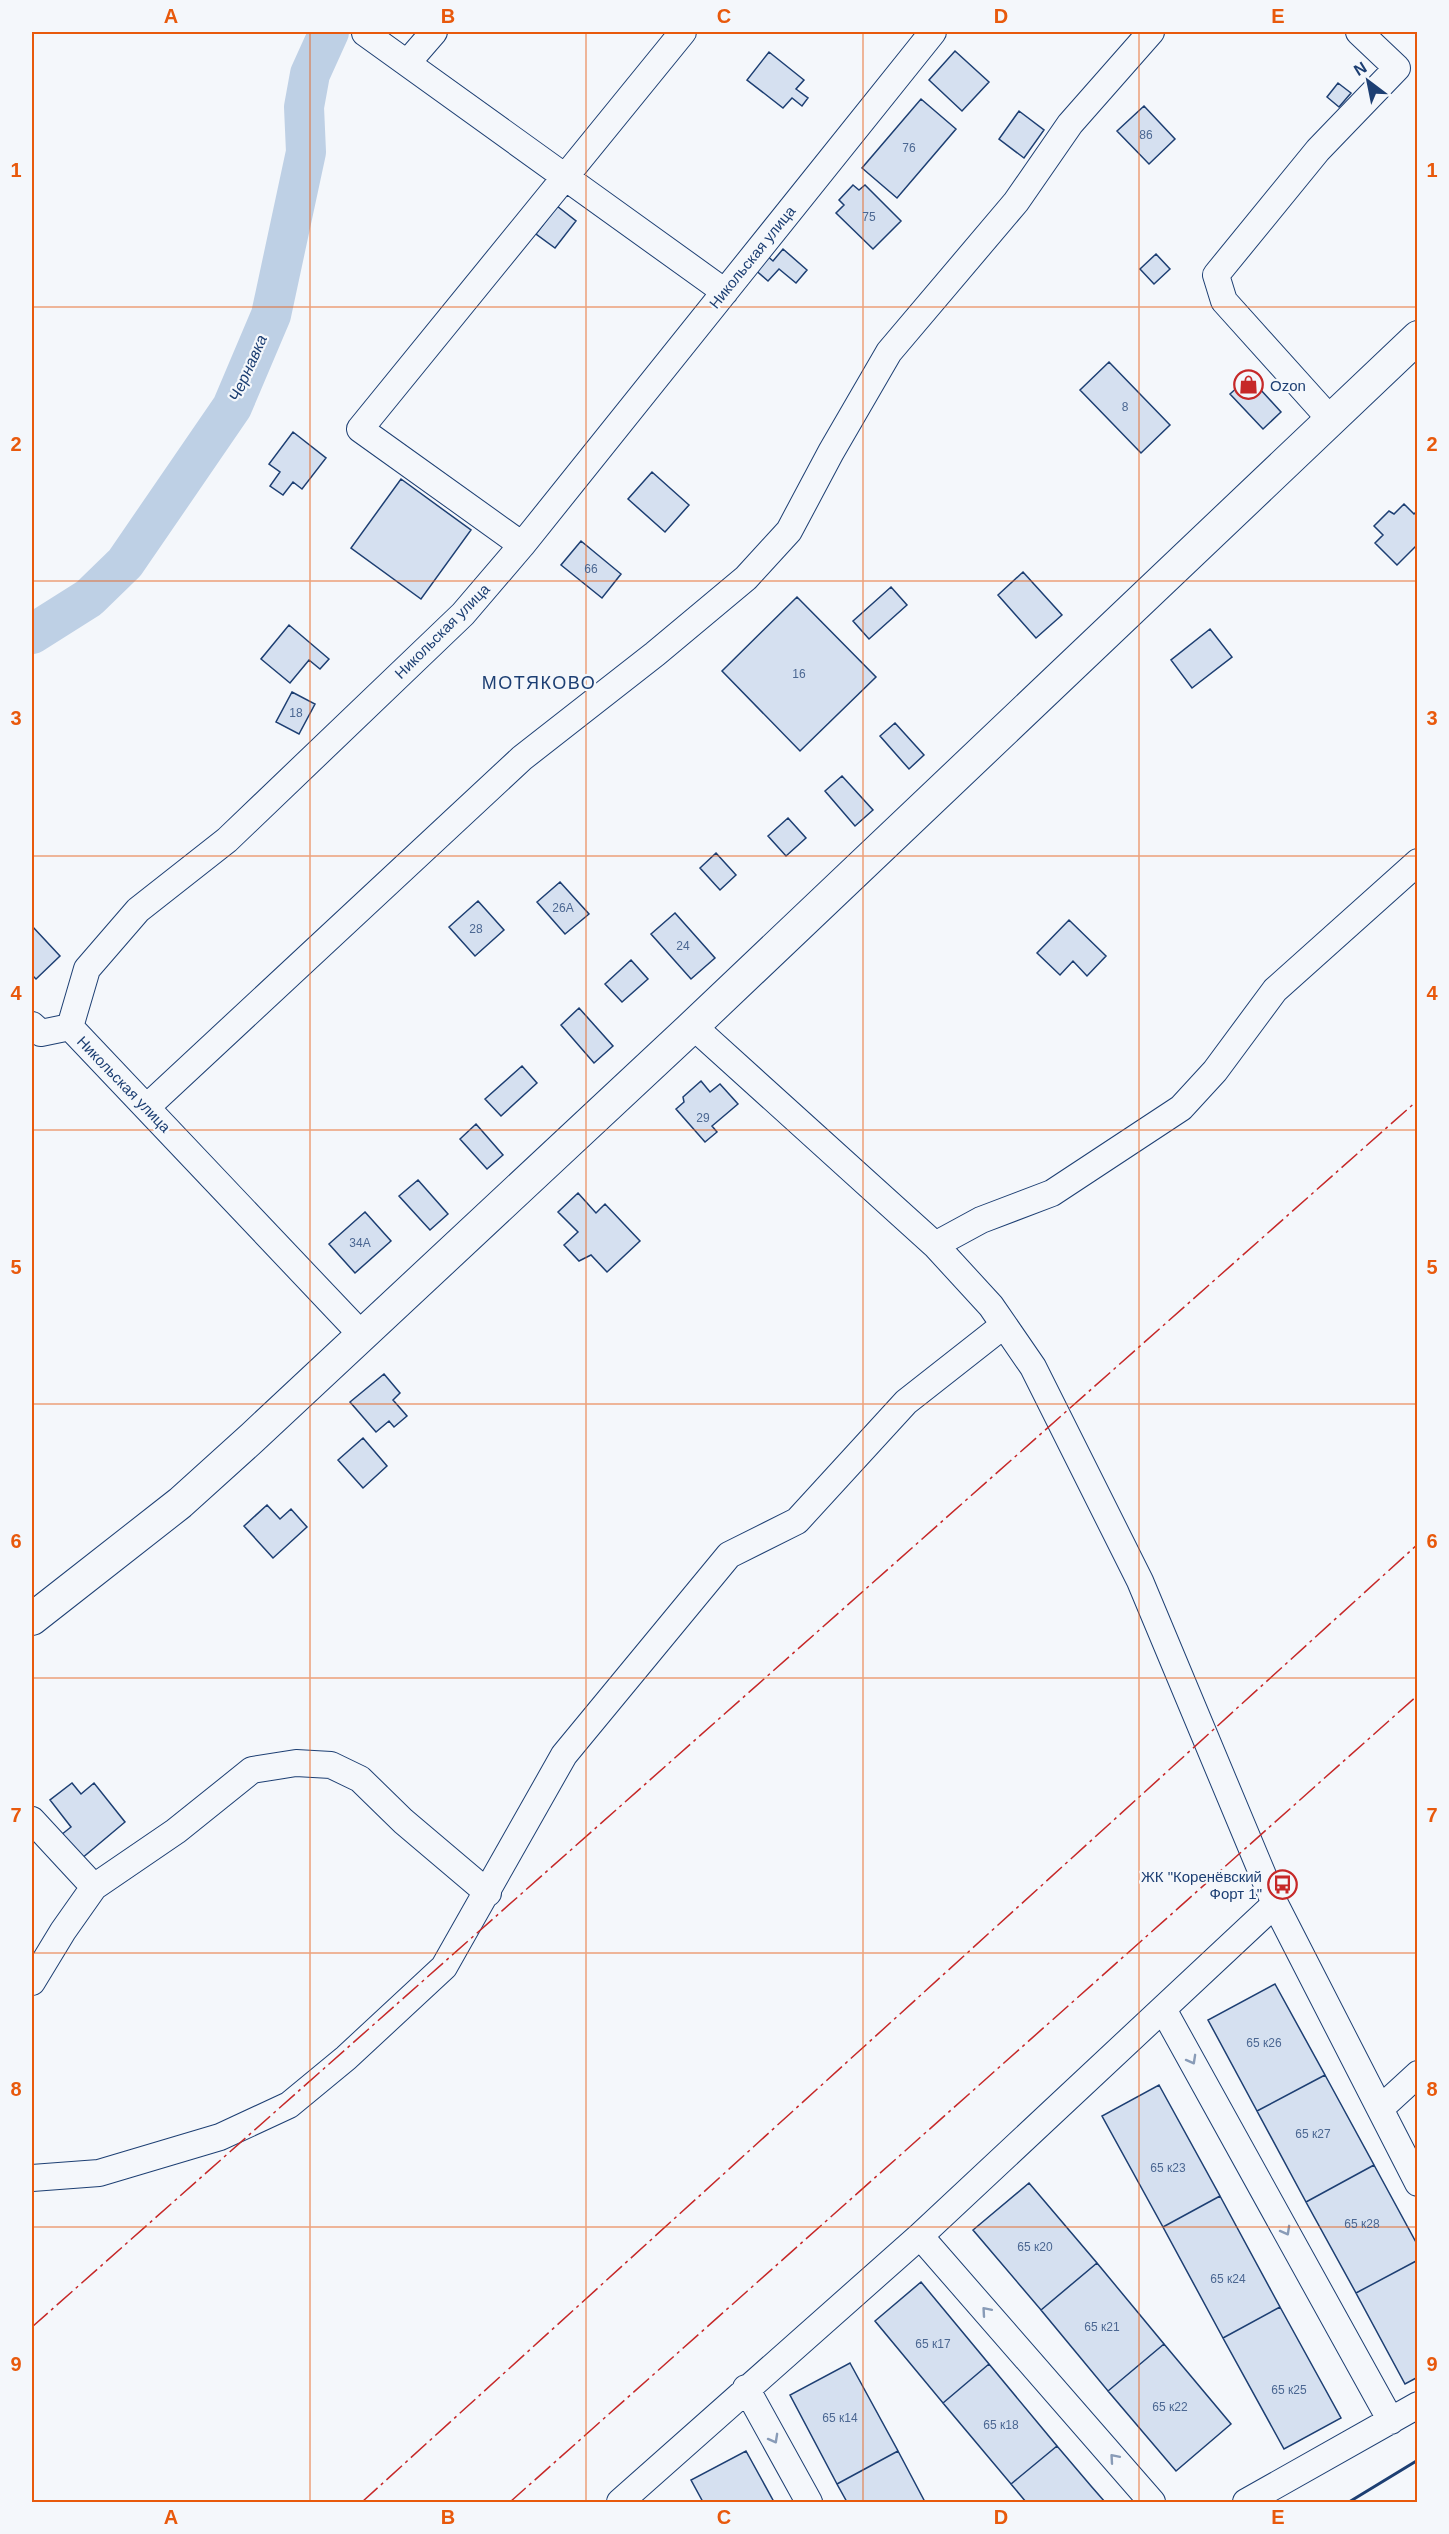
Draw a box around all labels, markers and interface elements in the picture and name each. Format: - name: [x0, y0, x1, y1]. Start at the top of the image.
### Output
- text: A: [164, 5, 178, 27]
- text: B: [441, 5, 455, 27]
- text: C: [717, 5, 731, 27]
- text: D: [994, 5, 1008, 27]
- text: E: [1271, 5, 1285, 27]
- north arrow: [1338, 51, 1398, 111]
- text: N: [1351, 58, 1370, 79]
- house number: 86: [1139, 128, 1153, 142]
- house number: 76: [902, 141, 916, 155]
- text: 1: [10, 159, 22, 181]
- text: 1: [1426, 159, 1438, 181]
- street label: Никольская улица: [705, 202, 799, 312]
- house number: 75: [862, 210, 876, 224]
- water label: Чернавка: [226, 332, 270, 404]
- shop icon: Ozon: [1233, 369, 1265, 401]
- place label: Ozon: [1270, 377, 1306, 394]
- house number: 8: [1122, 400, 1129, 414]
- text: 2: [10, 433, 22, 455]
- text: 2: [1426, 433, 1438, 455]
- house number: 66: [584, 562, 598, 576]
- street label: Никольская улица: [391, 580, 493, 682]
- house number: 16: [792, 667, 806, 681]
- district label: МОТЯКОВО: [482, 673, 596, 693]
- house number: 18: [289, 706, 303, 720]
- text: 3: [10, 707, 22, 729]
- text: 3: [1426, 707, 1438, 729]
- house number: 26А: [552, 901, 574, 915]
- house number: 28: [469, 922, 483, 936]
- house number: 24: [676, 939, 690, 953]
- text: 4: [10, 982, 22, 1004]
- text: 4: [1426, 982, 1438, 1004]
- street label: Никольская улица: [74, 1032, 175, 1136]
- house number: 29: [696, 1111, 710, 1125]
- house number: 34А: [349, 1236, 371, 1250]
- text: 5: [10, 1256, 22, 1278]
- text: 5: [1426, 1256, 1438, 1278]
- text: 6: [10, 1530, 22, 1552]
- text: 6: [1426, 1530, 1438, 1552]
- text: 7: [10, 1804, 22, 1826]
- text: 7: [1426, 1804, 1438, 1826]
- place label: ЖК "Коренёвский Форт 1": [1141, 1868, 1262, 1902]
- bus stop icon: ЖК "Коренёвский Форт 1": [1267, 1869, 1299, 1901]
- house number: 65 к26: [1246, 2036, 1282, 2050]
- one-way arrow: [1185, 2054, 1196, 2064]
- text: 8: [10, 2078, 22, 2100]
- text: 8: [1426, 2078, 1438, 2100]
- house number: 65 к27: [1295, 2127, 1331, 2141]
- house number: 65 к23: [1150, 2161, 1186, 2175]
- house number: 65 к28: [1344, 2217, 1380, 2231]
- one-way arrow: [1279, 2225, 1290, 2235]
- house number: 65 к20: [1017, 2240, 1053, 2254]
- house number: 65 к24: [1210, 2272, 1246, 2286]
- one-way arrow: [982, 2307, 993, 2318]
- house number: 65 к21: [1084, 2320, 1120, 2334]
- house number: 65 к17: [915, 2337, 951, 2351]
- text: 9: [10, 2353, 22, 2375]
- text: 9: [1426, 2353, 1438, 2375]
- house number: 65 к25: [1271, 2383, 1307, 2397]
- house number: 65 к22: [1152, 2400, 1188, 2414]
- house number: 65 к14: [822, 2411, 858, 2425]
- house number: 65 к18: [983, 2418, 1019, 2432]
- one-way arrow: [767, 2433, 778, 2444]
- one-way arrow: [1110, 2454, 1121, 2465]
- text: A: [164, 2506, 178, 2528]
- text: B: [441, 2506, 455, 2528]
- text: C: [717, 2506, 731, 2528]
- text: D: [994, 2506, 1008, 2528]
- text: E: [1271, 2506, 1285, 2528]

